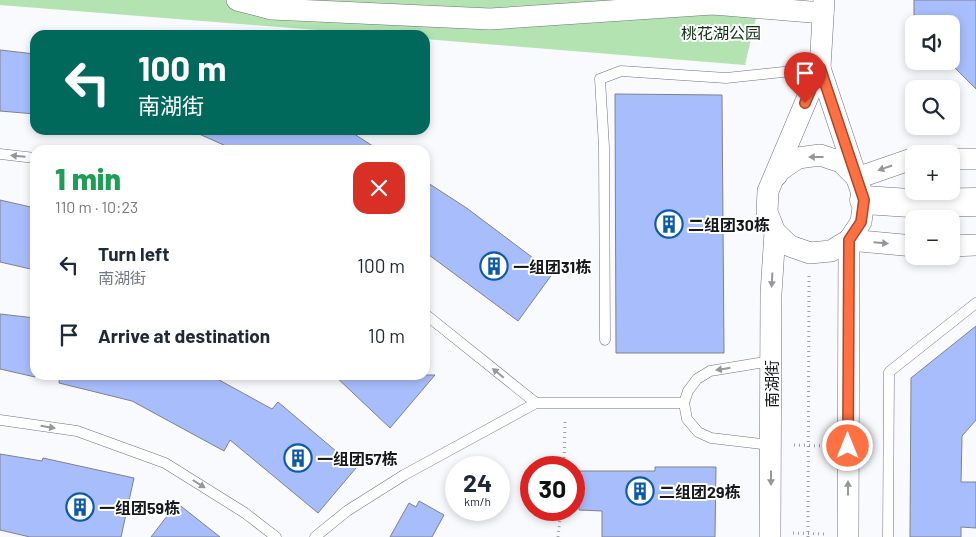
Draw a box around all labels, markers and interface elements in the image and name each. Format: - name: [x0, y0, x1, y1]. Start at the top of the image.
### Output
- map controls: [905, 15, 960, 265]
- button: sound: [905, 15, 960, 70]
- park label: 桃花湖公园: [681, 23, 761, 42]
- text: 100 m: [138, 46, 227, 88]
- icon: left: [55, 50, 120, 115]
- pin: [784, 52, 826, 103]
- icon: arrive: [791, 59, 819, 87]
- button: search: [905, 80, 960, 135]
- text: 南湖街: [138, 92, 204, 118]
- button: +: [905, 145, 960, 200]
- one-way arrow: [9, 152, 25, 160]
- one-way arrow: [808, 153, 824, 161]
- text: 1 min: [55, 160, 121, 196]
- button: close: [353, 162, 405, 214]
- one-way arrow: [878, 165, 893, 172]
- text: 110 m · 10:23: [55, 197, 138, 216]
- building icon: 二组团30栋: [654, 209, 684, 239]
- button: −: [905, 210, 960, 265]
- place label: 二组团30栋: [688, 215, 770, 234]
- one-way arrow: [873, 240, 889, 248]
- text: Turn left: [98, 242, 169, 265]
- icon: left: [55, 251, 83, 279]
- building icon: 一组团31栋: [479, 251, 509, 281]
- text: 100 m: [357, 254, 405, 277]
- place label: 一组团31栋: [513, 257, 591, 276]
- text: 南湖街: [98, 268, 146, 287]
- one-way arrow: [768, 273, 776, 289]
- icon: arrive: [55, 321, 83, 349]
- text: Arrive at destination: [98, 324, 270, 347]
- text: 10 m: [368, 324, 405, 347]
- street label: 南湖街: [762, 360, 781, 408]
- one-way arrow: [715, 365, 731, 373]
- one-way arrow: [491, 367, 504, 378]
- position arrow: [821, 419, 873, 471]
- one-way arrow: [41, 423, 57, 431]
- building icon: 一组团57栋: [283, 443, 313, 473]
- place label: 一组团57栋: [317, 449, 398, 468]
- speed limit sign: 30: [520, 456, 585, 521]
- text: 24: [463, 467, 492, 497]
- one-way arrow: [766, 470, 774, 486]
- building icon: 二组团29栋: [625, 476, 655, 506]
- one-way arrow: [192, 479, 205, 488]
- one-way arrow: [844, 480, 852, 496]
- place label: 二组团29栋: [659, 482, 740, 501]
- building icon: 一组团59栋: [65, 492, 95, 522]
- text: km/h: [464, 494, 491, 508]
- place label: 一组团59栋: [99, 498, 180, 517]

